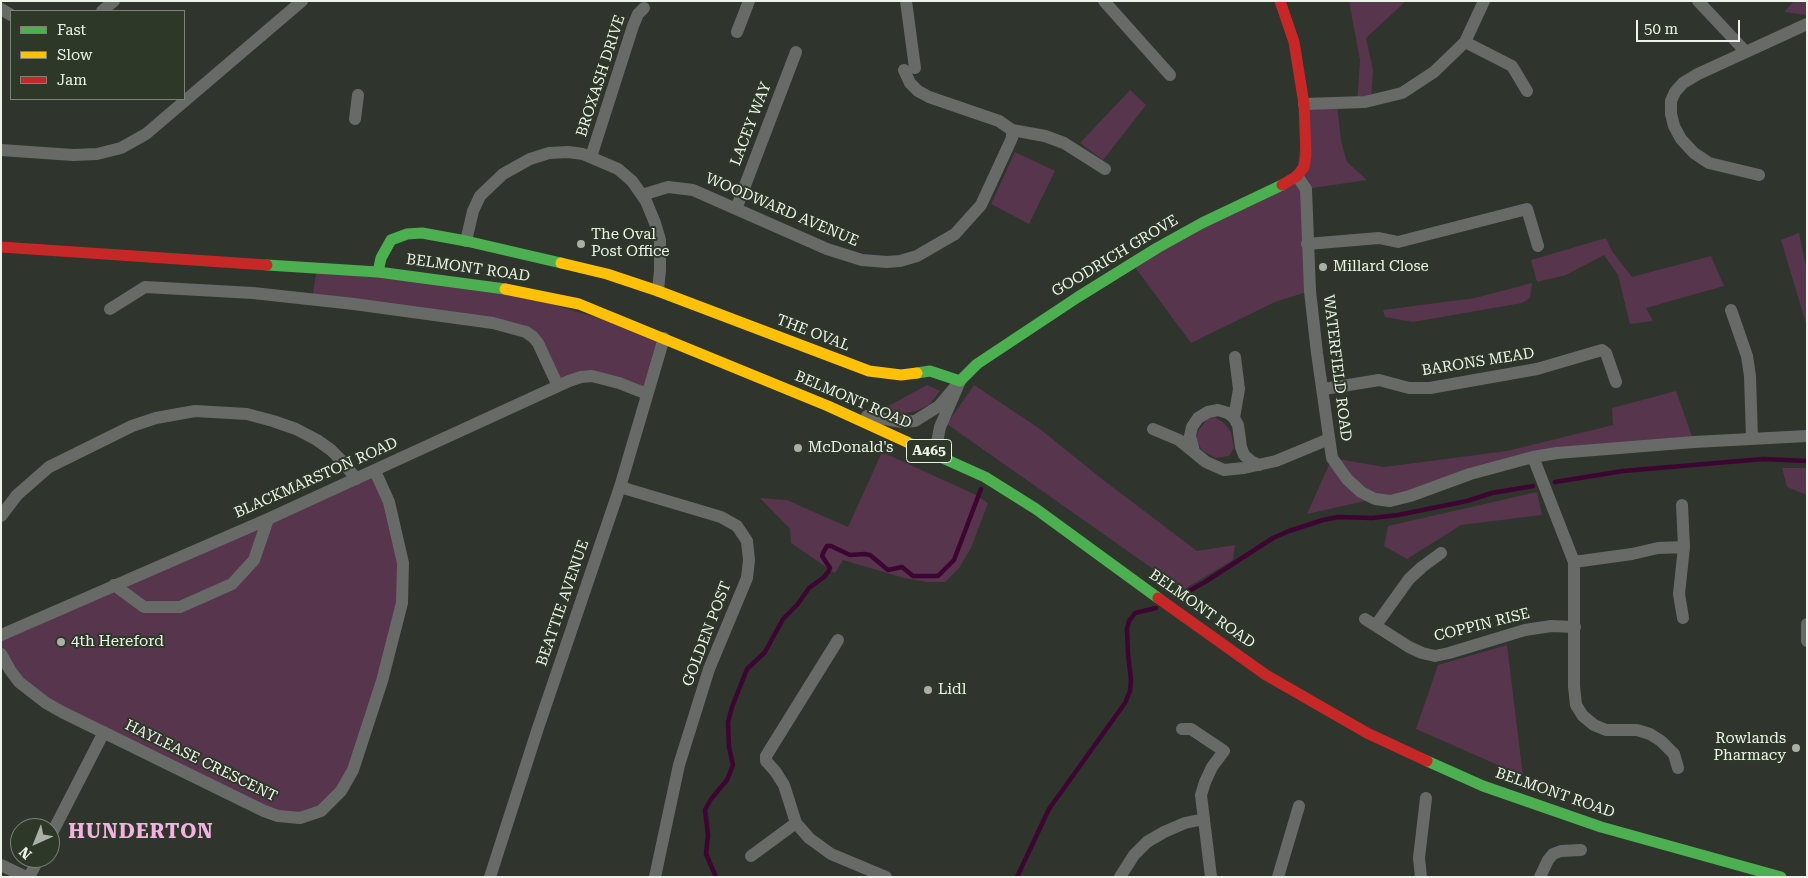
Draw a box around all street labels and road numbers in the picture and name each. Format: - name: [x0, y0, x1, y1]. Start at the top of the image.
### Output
- street label: BROXASH DRIVE: [573, 13, 629, 139]
- street label: LACEY WAY: [727, 80, 775, 168]
- street label: WOODWARD AVENUE: [703, 170, 861, 250]
- street label: GOODRICH GROVE: [1049, 211, 1181, 301]
- street label: BELMONT ROAD: [405, 250, 531, 286]
- street label: WATERFIELD ROAD: [1319, 294, 1355, 442]
- street label: THE OVAL: [774, 311, 852, 355]
- street label: BARONS MEAD: [1420, 344, 1536, 380]
- street label: BELMONT ROAD: [792, 367, 914, 433]
- street label: BLACKMARSTON ROAD: [231, 434, 401, 522]
- road number: A465: [906, 440, 952, 462]
- street label: BEATTIE AVENUE: [533, 538, 593, 668]
- street label: BELMONT ROAD: [1146, 566, 1258, 652]
- street label: GOLDEN POST: [679, 579, 735, 689]
- street label: COPPIN RISE: [1432, 604, 1532, 646]
- street label: HAYLEASE CRESCENT: [122, 716, 280, 806]
- street label: BELMONT ROAD: [1493, 764, 1617, 822]

